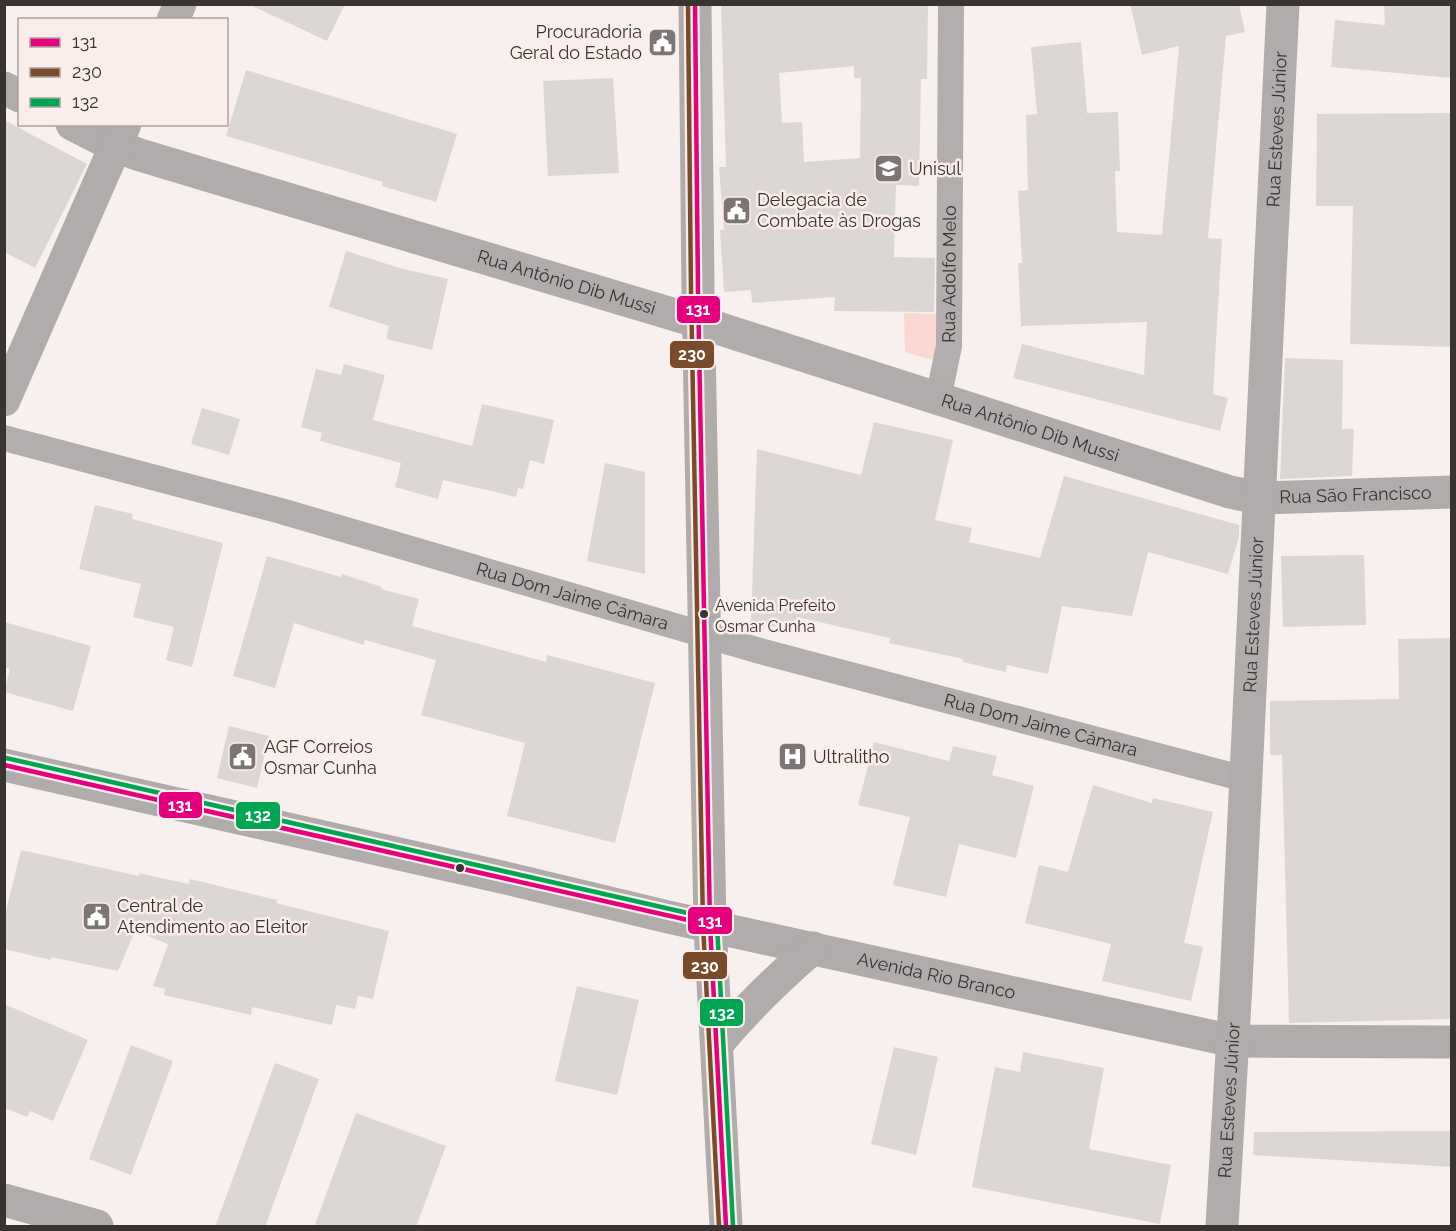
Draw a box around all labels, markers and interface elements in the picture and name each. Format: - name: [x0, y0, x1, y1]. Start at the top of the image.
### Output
- legend: [18, 18, 228, 126]
- place label: Procuradoria Geral do Estado: [510, 21, 642, 63]
- public building icon: Procuradoria Geral do Estado: [647, 26, 679, 58]
- text: 131: [72, 31, 97, 52]
- street label: Rua Esteves Júnior: [1262, 50, 1291, 208]
- text: 230: [72, 61, 102, 82]
- text: 132: [72, 91, 99, 112]
- school or university icon: Unisul: [872, 153, 904, 185]
- place label: Unisul: [909, 158, 961, 179]
- place label: Delegacia de Combate às Drogas: [757, 189, 921, 231]
- public building icon: Delegacia de Combate às Drogas: [720, 194, 752, 226]
- street label: Rua Adolfo Melo: [938, 205, 960, 343]
- street label: Rua Antônio Dib Mussi: [475, 245, 659, 319]
- line badge: 131: [676, 295, 721, 324]
- text: 131: [686, 300, 710, 319]
- line badge: 230: [669, 340, 715, 369]
- text: 230: [678, 345, 706, 364]
- street label: Rua Antônio Dib Mussi: [939, 389, 1122, 466]
- street label: Rua São Francisco: [1279, 482, 1432, 507]
- street label: Rua Esteves Júnior: [1239, 536, 1267, 693]
- street label: Rua Dom Jaime Câmara: [474, 558, 671, 634]
- place label: Avenida Prefeito Osmar Cunha: [715, 596, 836, 636]
- marker: Avenida Prefeito Osmar Cunha: [698, 608, 710, 620]
- street label: Rua Dom Jaime Câmara: [942, 689, 1140, 760]
- place label: AGF Correios Osmar Cunha: [264, 736, 377, 778]
- public building icon: AGF Correios Osmar Cunha: [227, 741, 259, 773]
- hospital icon: Ultralitho: [776, 741, 808, 773]
- place label: Ultralitho: [813, 746, 890, 767]
- line badge: 131: [158, 791, 203, 819]
- text: 131: [168, 796, 192, 815]
- line badge: 132: [235, 801, 281, 830]
- text: 132: [245, 806, 271, 825]
- unlabelled marker: [454, 862, 466, 874]
- place label: Central de Atendimento ao Eleitor: [117, 895, 309, 937]
- public building icon: Central de Atendimento ao Eleitor: [80, 900, 112, 932]
- line badge: 131: [687, 906, 733, 935]
- text: 131: [698, 912, 722, 931]
- street label: Avenida Rio Branco: [855, 948, 1018, 1003]
- line badge: 230: [682, 951, 728, 980]
- text: 230: [691, 957, 719, 976]
- line badge: 132: [699, 998, 744, 1027]
- text: 132: [709, 1004, 735, 1023]
- street label: Rua Esteves Júnior: [1214, 1021, 1244, 1179]

